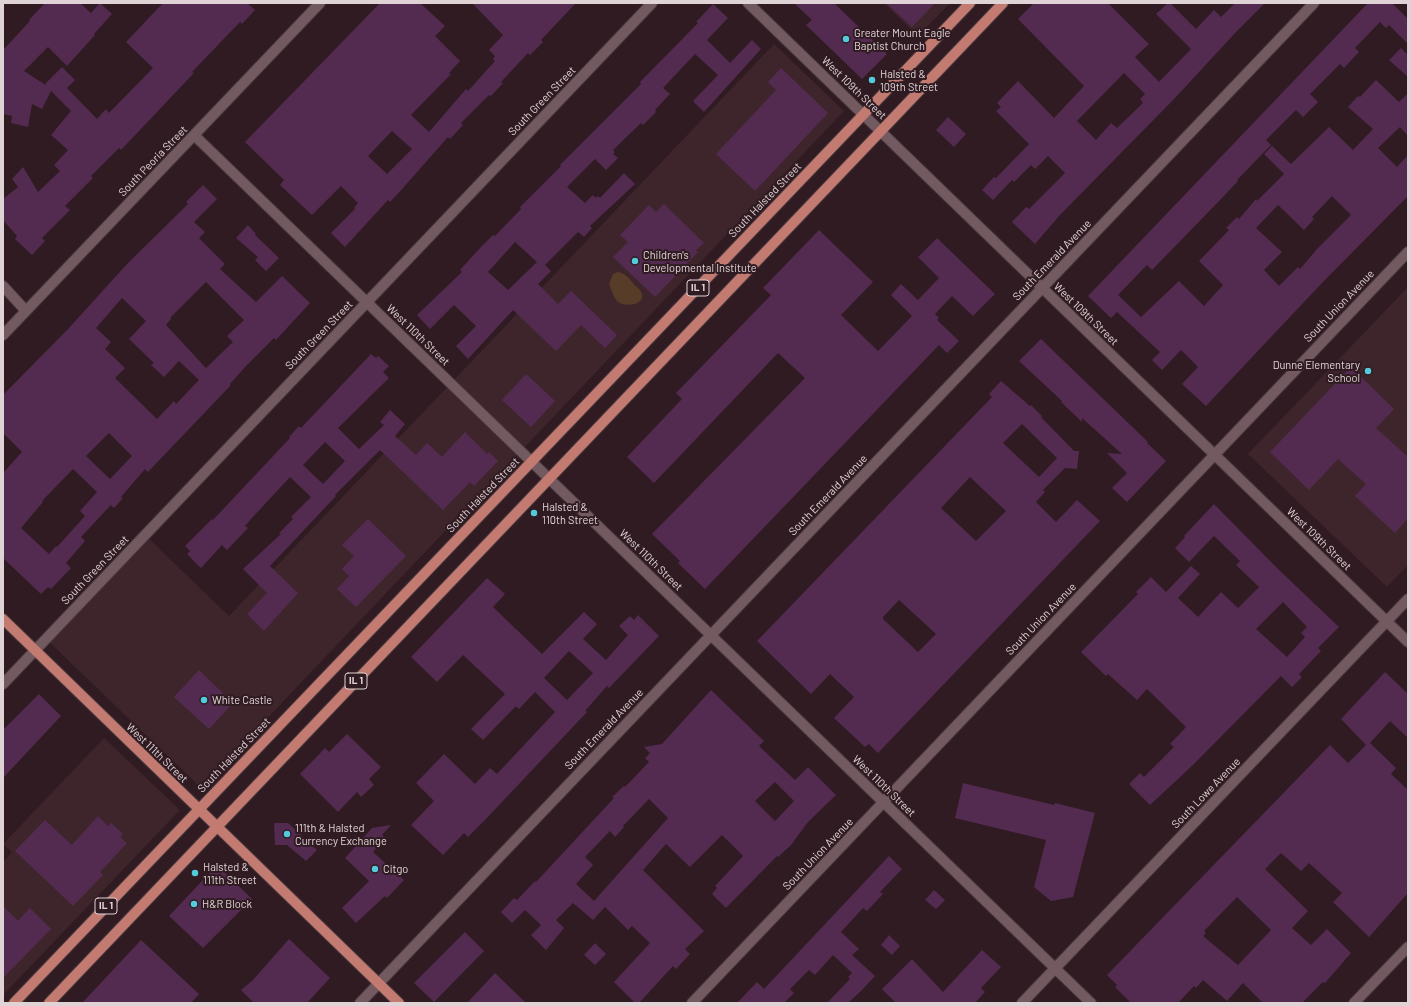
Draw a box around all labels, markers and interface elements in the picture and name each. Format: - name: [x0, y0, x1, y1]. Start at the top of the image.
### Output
- place label: Greater Mount Eagle Baptist Church: [854, 26, 950, 52]
- marker: Greater Mount Eagle Baptist Church: [841, 34, 851, 44]
- street label: West 109th Street: [819, 54, 889, 122]
- street label: South Green Street: [506, 64, 578, 138]
- place label: Halsted & 109th Street: [880, 67, 938, 93]
- marker: Halsted & 109th Street: [867, 75, 877, 85]
- street label: South Peoria Street: [116, 123, 190, 199]
- street label: South Halsted Street: [726, 160, 804, 240]
- street label: South Emerald Avenue: [1010, 217, 1094, 303]
- place label: Children's Developmental Institute: [643, 248, 757, 274]
- marker: Children's Developmental Institute: [630, 256, 640, 266]
- street label: South Union Avenue: [1301, 267, 1377, 345]
- road number: IL 1: [687, 280, 709, 296]
- street label: West 109th Street: [1051, 280, 1121, 348]
- street label: South Green Street: [283, 298, 355, 372]
- street label: West 110th Street: [384, 302, 452, 368]
- place label: Dunne Elementary School: [1273, 358, 1360, 384]
- marker: Dunne Elementary School: [1363, 366, 1373, 376]
- street label: South Emerald Avenue: [786, 452, 870, 538]
- street label: South Halsted Street: [444, 455, 522, 535]
- place label: Halsted & 110th Street: [542, 500, 598, 526]
- street label: West 109th Street: [1284, 505, 1354, 573]
- marker: Halsted & 110th Street: [529, 508, 539, 518]
- street label: West 110th Street: [617, 527, 685, 593]
- street label: South Green Street: [59, 533, 131, 607]
- street label: South Union Avenue: [1003, 580, 1079, 658]
- road number: IL 1: [345, 673, 367, 689]
- street label: South Emerald Avenue: [562, 686, 646, 772]
- place label: White Castle: [212, 693, 272, 707]
- marker: White Castle: [199, 695, 209, 705]
- street label: South Halsted Street: [195, 715, 273, 795]
- street label: West 111th Street: [124, 720, 190, 786]
- street label: West 110th Street: [850, 753, 918, 819]
- street label: South Lowe Avenue: [1169, 755, 1243, 831]
- street label: South Union Avenue: [780, 815, 856, 893]
- place label: 111th & Halsted Currency Exchange: [295, 821, 387, 847]
- marker: 111th & Halsted Currency Exchange: [282, 829, 292, 839]
- place label: Halsted & 111th Street: [203, 860, 257, 886]
- place label: Citgo: [383, 862, 408, 876]
- marker: Citgo: [370, 864, 380, 874]
- marker: Halsted & 111th Street: [190, 868, 200, 878]
- place label: H&R Block: [202, 897, 252, 911]
- road number: IL 1: [95, 898, 117, 914]
- marker: H&R Block: [189, 899, 199, 909]

